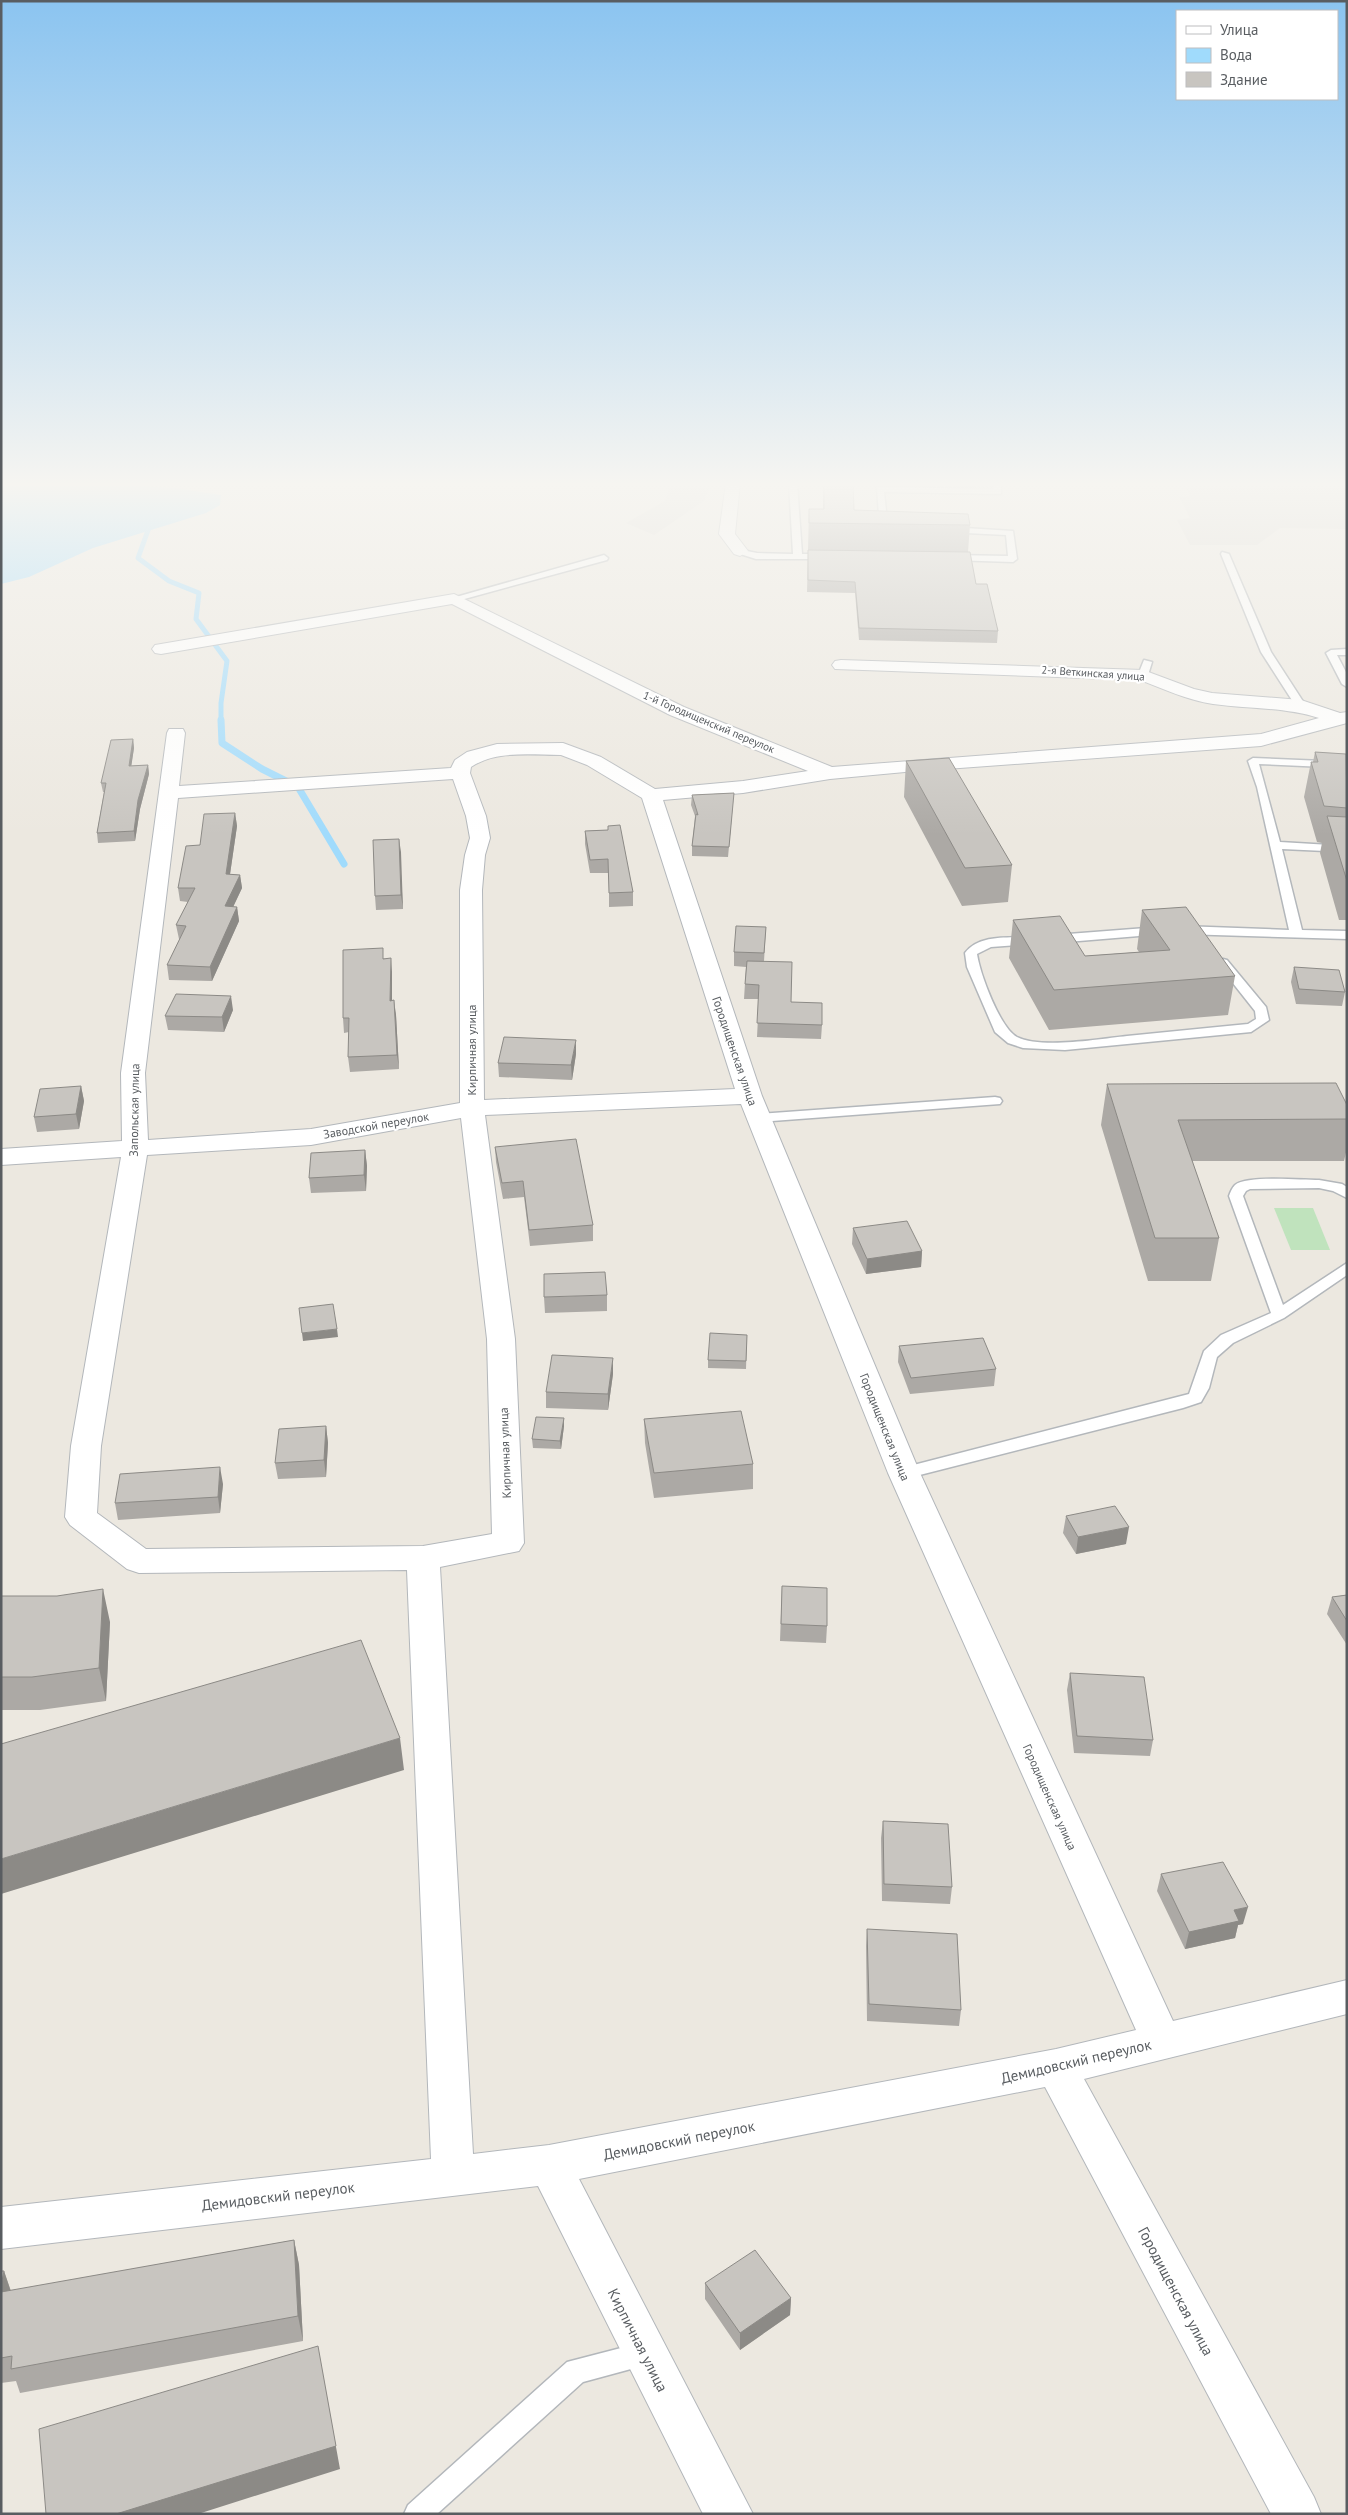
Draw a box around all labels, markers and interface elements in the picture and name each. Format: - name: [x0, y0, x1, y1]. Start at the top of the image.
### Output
- legend: [1176, 10, 1338, 100]
- text: Улица: [1220, 20, 1258, 39]
- text: Вода: [1220, 45, 1252, 64]
- text: Здание: [1220, 70, 1268, 89]
- street label: 2-я Веткинская улица: [1041, 662, 1145, 684]
- street label: 1-й Городищенский переулок: [641, 688, 778, 756]
- street label: Городищенская улица: [709, 994, 761, 1108]
- street label: Кирпичная улица: [464, 1004, 479, 1096]
- street label: Запольская улица: [126, 1063, 142, 1157]
- street label: Заводской переулок: [322, 1108, 430, 1142]
- street label: Городищенская улица: [857, 1371, 913, 1483]
- street label: Кирпичная улица: [496, 1407, 514, 1499]
- street label: Городищенская улица: [1020, 1742, 1080, 1852]
- street label: Демидовский переулок: [999, 2034, 1154, 2088]
- street label: Демидовский переулок: [602, 2116, 757, 2164]
- street label: Демидовский переулок: [201, 2177, 356, 2215]
- street label: Городищенская улица: [1134, 2223, 1218, 2359]
- street label: Кирпичная улица: [604, 2285, 672, 2395]

